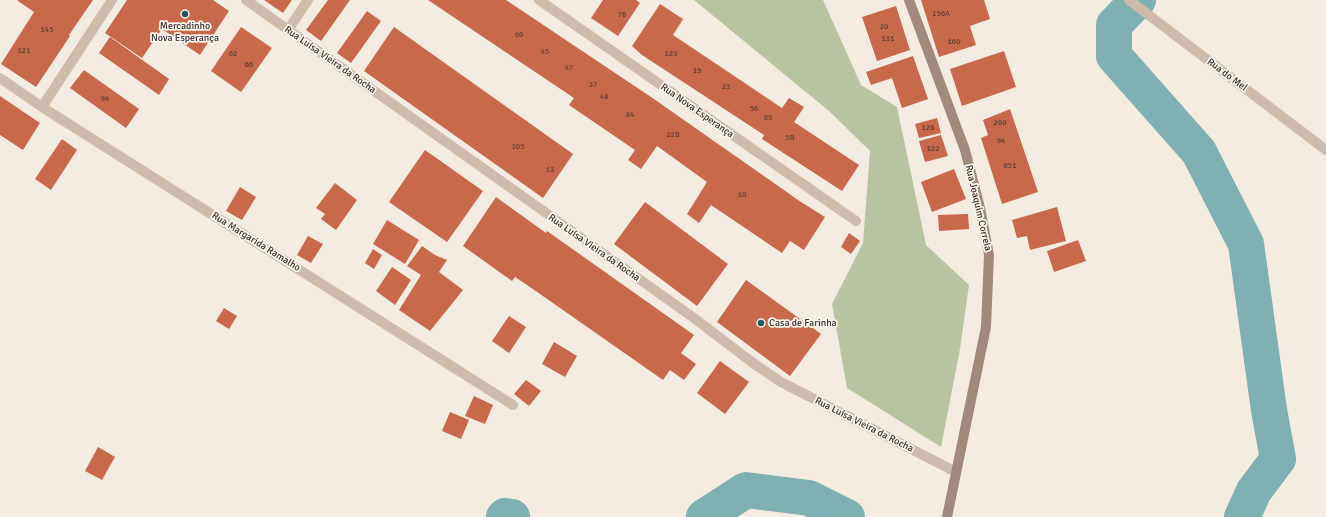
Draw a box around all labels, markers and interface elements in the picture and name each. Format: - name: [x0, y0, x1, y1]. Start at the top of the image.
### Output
- marker: Mercadinho Nova Esperança: [180, 9, 190, 19]
- house number: 156A: [932, 9, 950, 19]
- house number: 76: [618, 10, 626, 20]
- place label: Mercadinho Nova Esperança: [151, 20, 219, 44]
- house number: 20: [880, 22, 888, 32]
- street label: Rua Luísa Vieira da Rocha: [282, 24, 378, 96]
- house number: 145: [41, 25, 53, 35]
- house number: 60: [515, 30, 523, 40]
- house number: 131: [882, 34, 894, 44]
- house number: 160: [948, 37, 960, 47]
- house number: 121: [18, 46, 30, 56]
- house number: 45: [541, 47, 549, 57]
- house number: 62: [229, 49, 237, 59]
- house number: 123: [665, 49, 677, 59]
- street label: Rua do Mel: [1205, 56, 1249, 94]
- house number: 66: [245, 60, 253, 70]
- house number: 47: [565, 63, 573, 73]
- house number: 19: [693, 66, 701, 76]
- house number: 37: [589, 80, 597, 90]
- street label: Rua Nova Esperança: [658, 81, 736, 141]
- house number: 23: [722, 82, 730, 92]
- house number: 48: [600, 92, 608, 102]
- house number: 94: [101, 94, 109, 104]
- house number: 56: [750, 104, 758, 114]
- house number: 84: [626, 110, 634, 120]
- house number: 85: [764, 113, 772, 123]
- house number: 260: [994, 118, 1006, 128]
- house number: 126: [922, 123, 934, 133]
- house number: 22B: [666, 130, 680, 140]
- house number: 5B: [785, 133, 795, 143]
- house number: 94: [997, 136, 1005, 146]
- house number: 305: [512, 142, 524, 152]
- house number: 122: [927, 144, 939, 154]
- house number: 651: [1004, 161, 1016, 171]
- street label: Rua Joaquim Correia: [962, 164, 994, 252]
- house number: 13: [546, 165, 554, 175]
- house number: 10: [738, 190, 746, 200]
- street label: Rua Margarida Ramalho: [209, 210, 303, 274]
- street label: Rua Luísa Vieira da Rocha: [546, 212, 642, 284]
- place label: Casa de Farinha: [769, 317, 837, 329]
- marker: Casa de Farinha: [756, 318, 766, 328]
- street label: Rua Luísa Vieira da Rocha: [813, 395, 915, 455]

